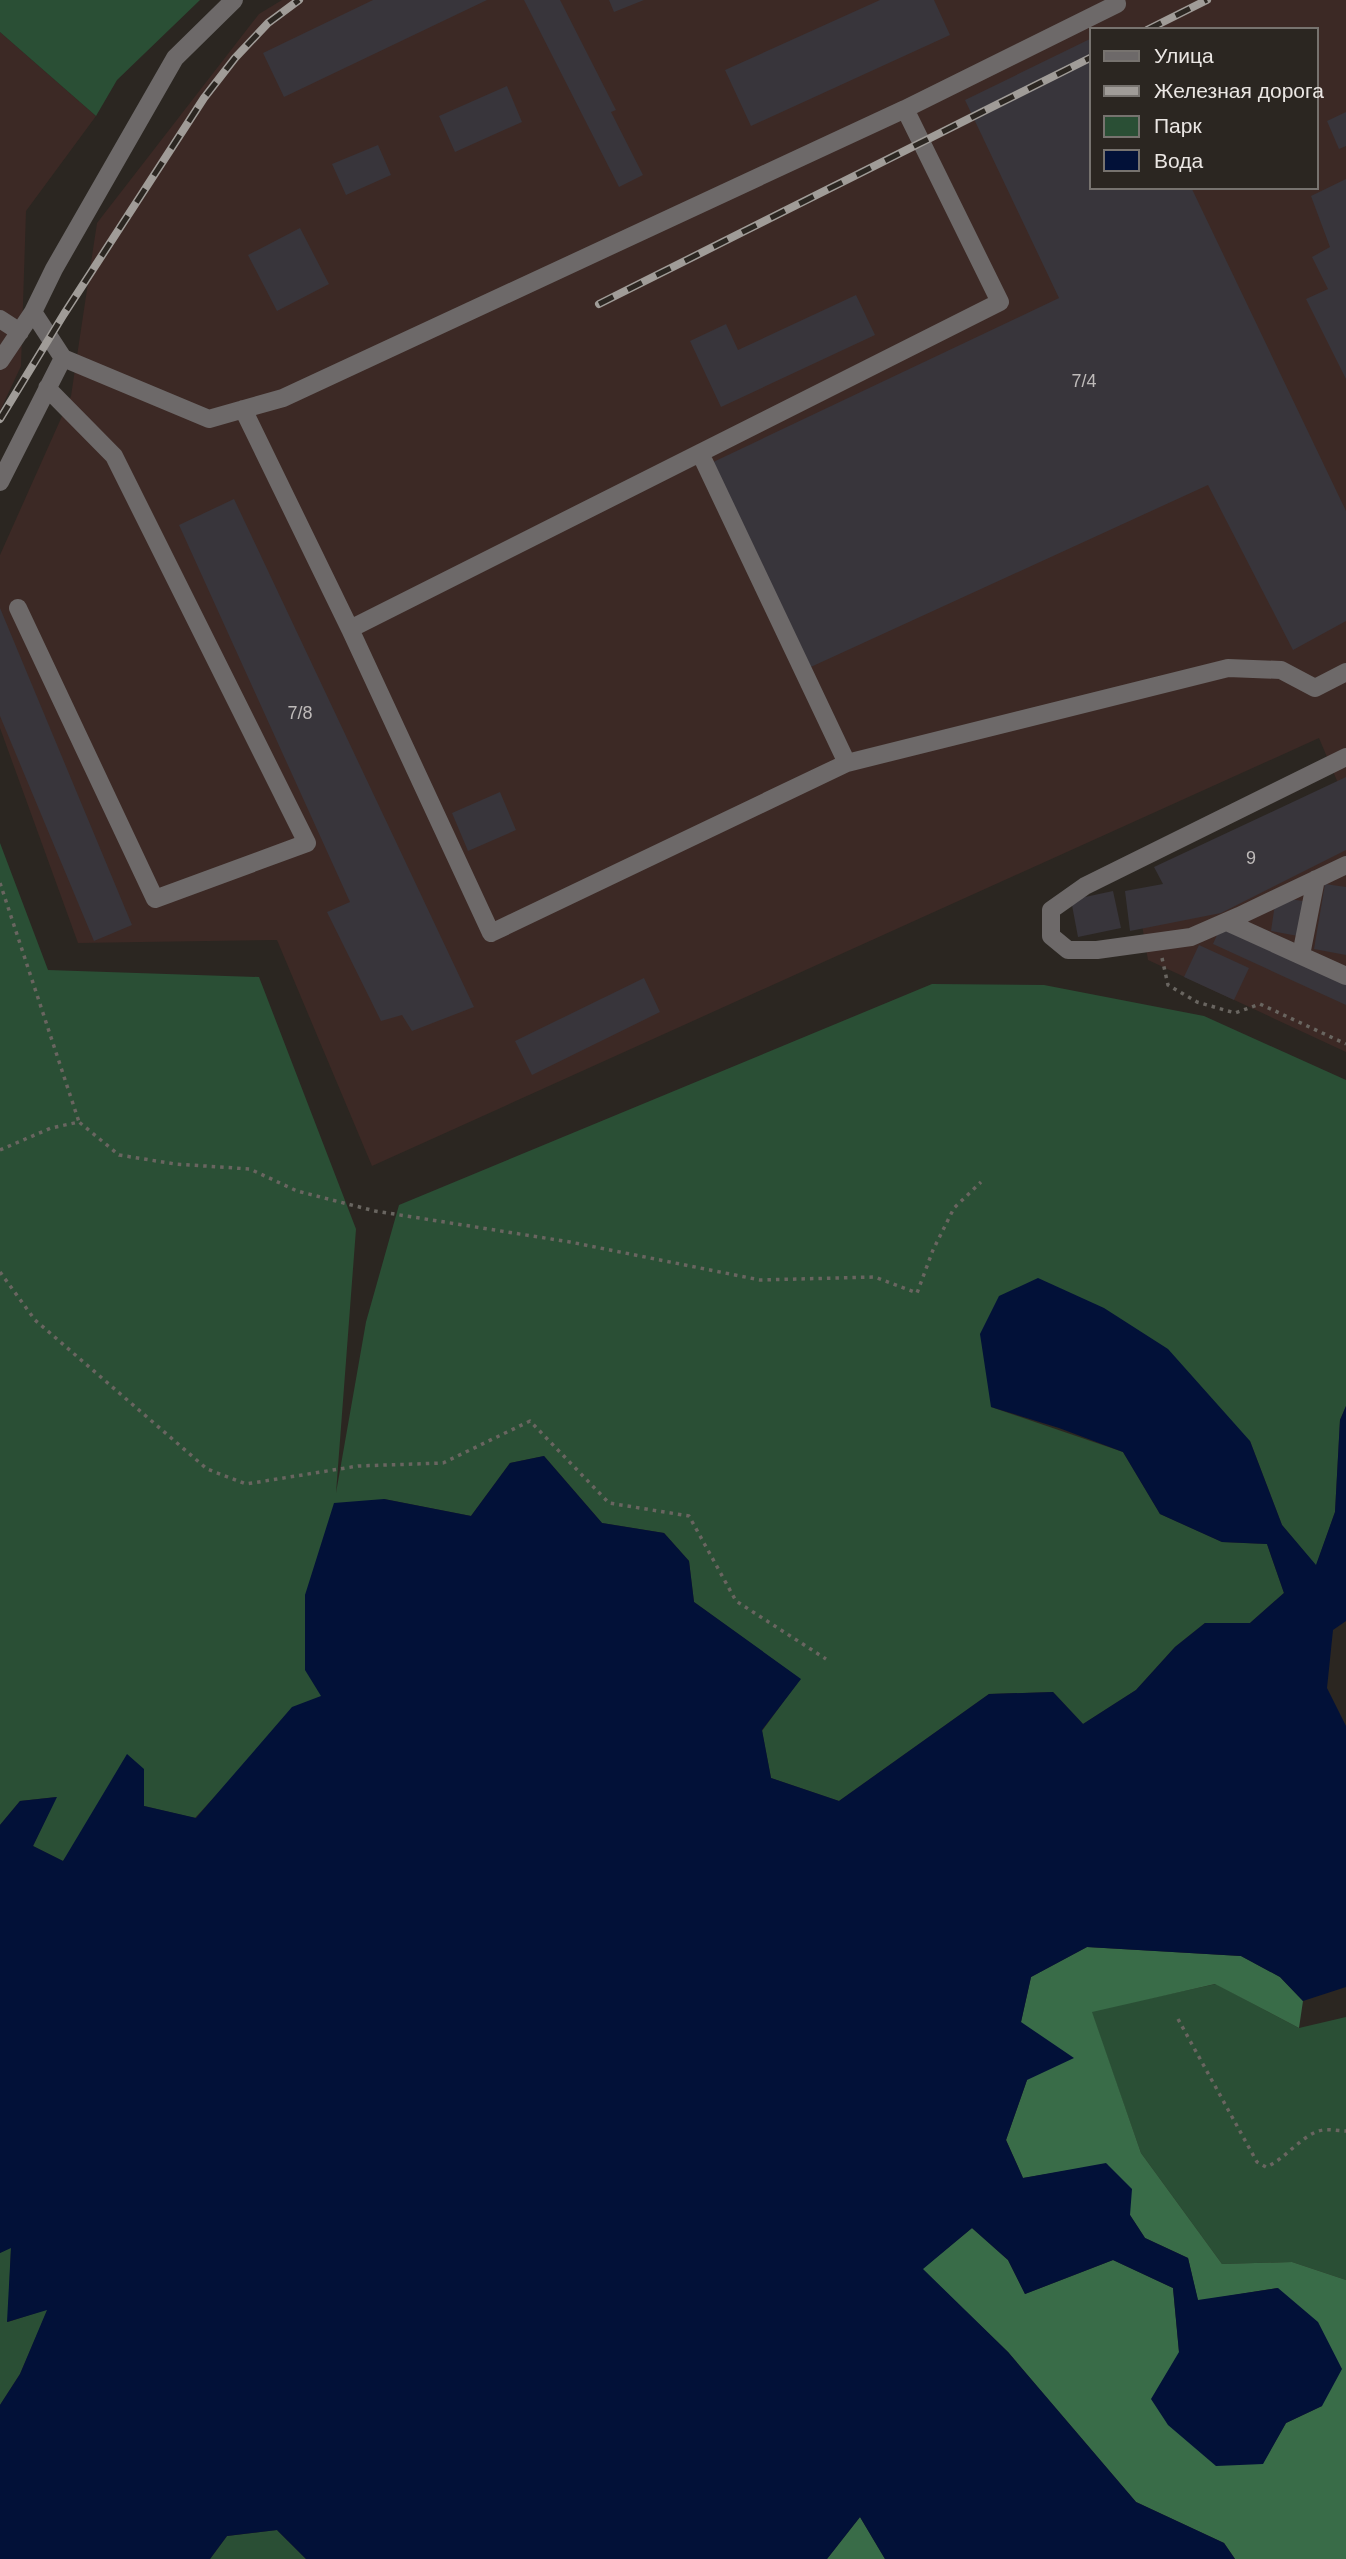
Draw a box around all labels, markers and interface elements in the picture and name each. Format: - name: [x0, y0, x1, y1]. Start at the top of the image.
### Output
- legend: [1090, 28, 1318, 189]
- text: Улица: [1154, 44, 1214, 67]
- text: Железная дорога: [1154, 79, 1324, 102]
- text: Парк: [1154, 114, 1202, 137]
- text: Вода: [1154, 149, 1203, 172]
- house number: 7/4: [1071, 371, 1097, 391]
- house number: 7/8: [287, 703, 313, 723]
- house number: 9: [1246, 848, 1256, 868]

